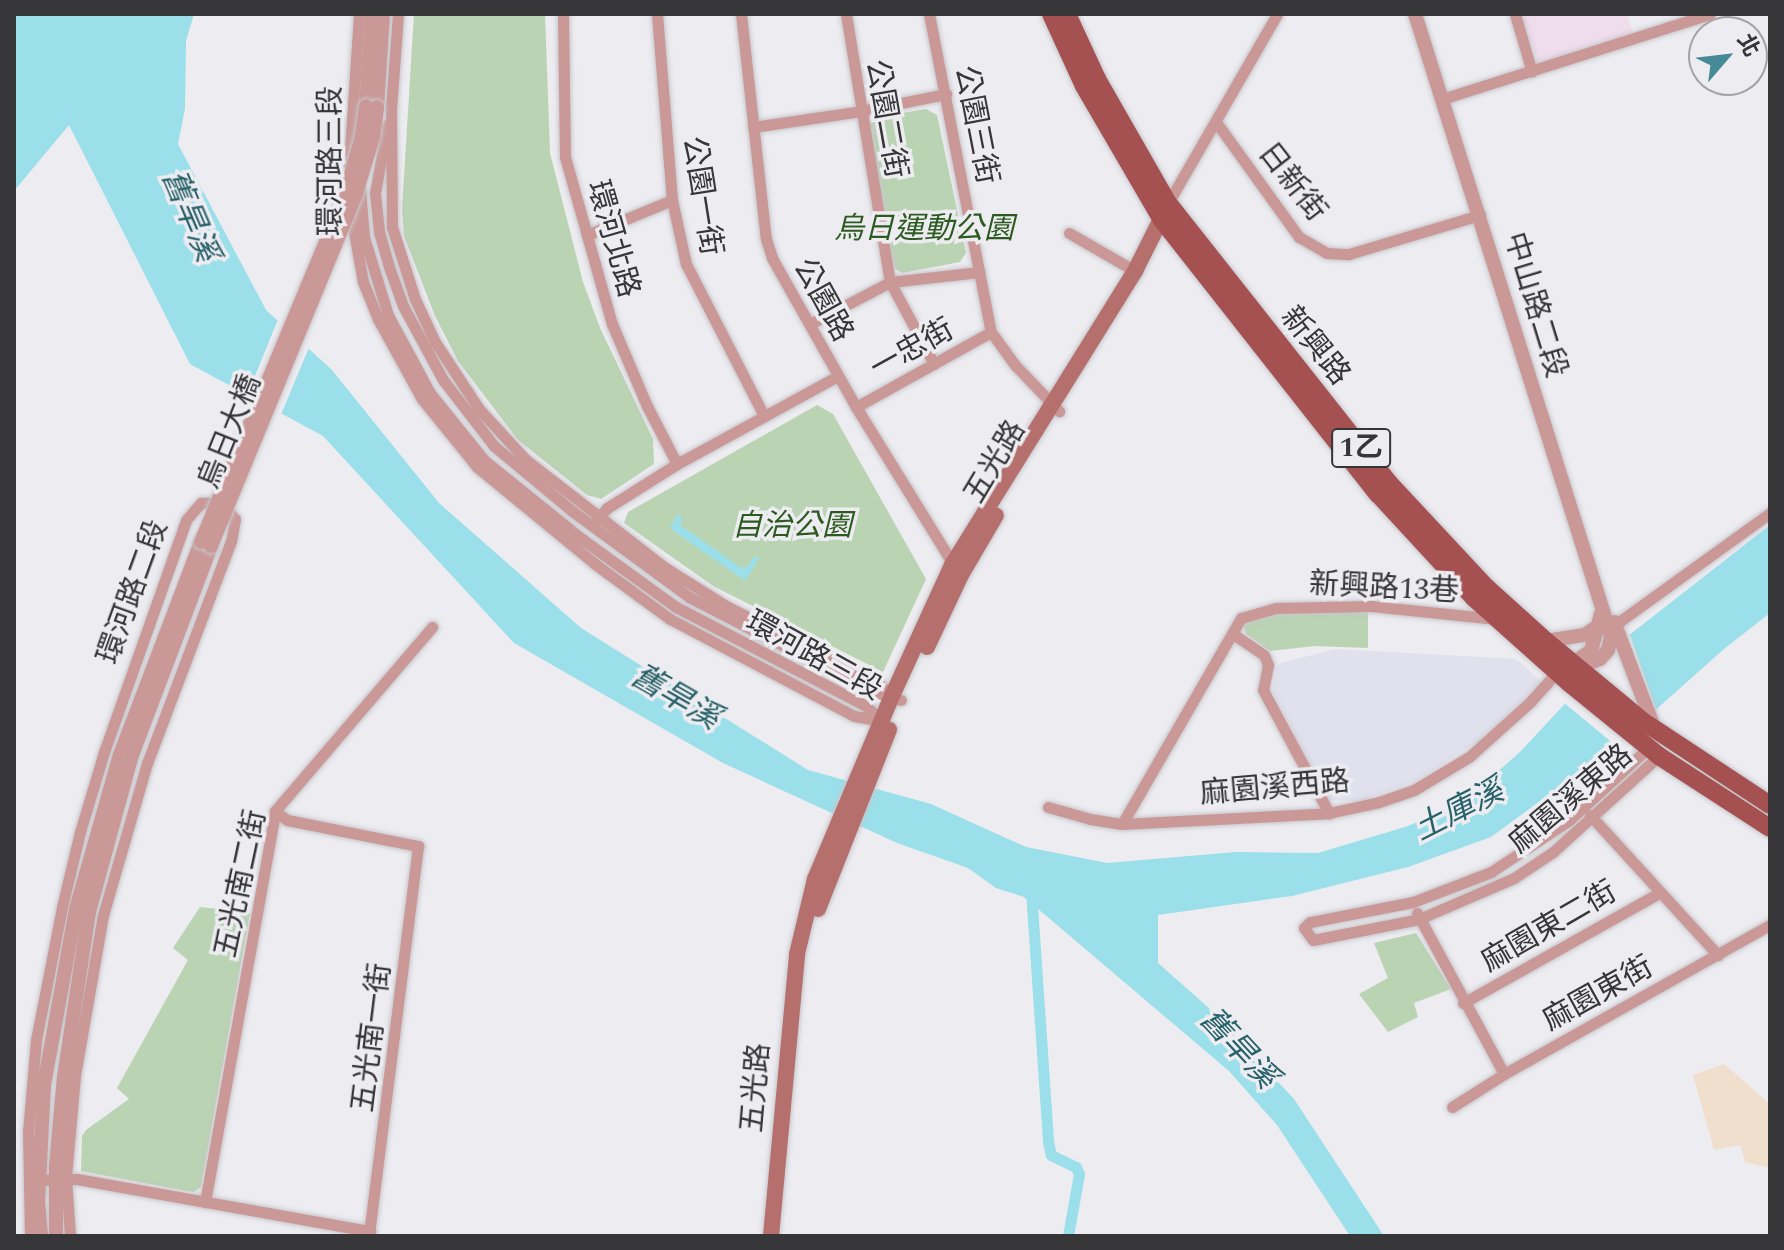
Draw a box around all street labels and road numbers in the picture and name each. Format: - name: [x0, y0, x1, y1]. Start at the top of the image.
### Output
- street label: 公園二街: [858, 57, 914, 181]
- street label: 公園三街: [947, 63, 1005, 187]
- street label: 環河路三段: [313, 86, 349, 236]
- street label: 公園一街: [675, 134, 729, 258]
- street label: 日新街: [1250, 135, 1334, 229]
- street label: 環河北路: [579, 176, 647, 302]
- street label: 中山路二段: [1496, 228, 1574, 382]
- street label: 公園路: [785, 252, 861, 348]
- street label: 新興路: [1273, 300, 1357, 392]
- street label: 一忠街: [864, 311, 960, 387]
- street label: 烏日大橋: [191, 370, 269, 494]
- street label: 五光路: [956, 414, 1034, 510]
- road number: 1乙: [1331, 424, 1391, 472]
- street label: 環河路二段: [90, 515, 176, 669]
- street label: 新興路13巷: [1308, 566, 1460, 610]
- street label: 環河路三段: [740, 604, 888, 708]
- street label: 麻園溪東路: [1502, 737, 1640, 861]
- street label: 麻園溪西路: [1199, 764, 1351, 812]
- street label: 五光南二街: [208, 807, 274, 961]
- street label: 麻園東二街: [1475, 874, 1623, 980]
- street label: 麻園東街: [1537, 949, 1659, 1039]
- street label: 五光南一街: [345, 961, 399, 1115]
- street label: 五光路: [734, 1042, 778, 1134]

